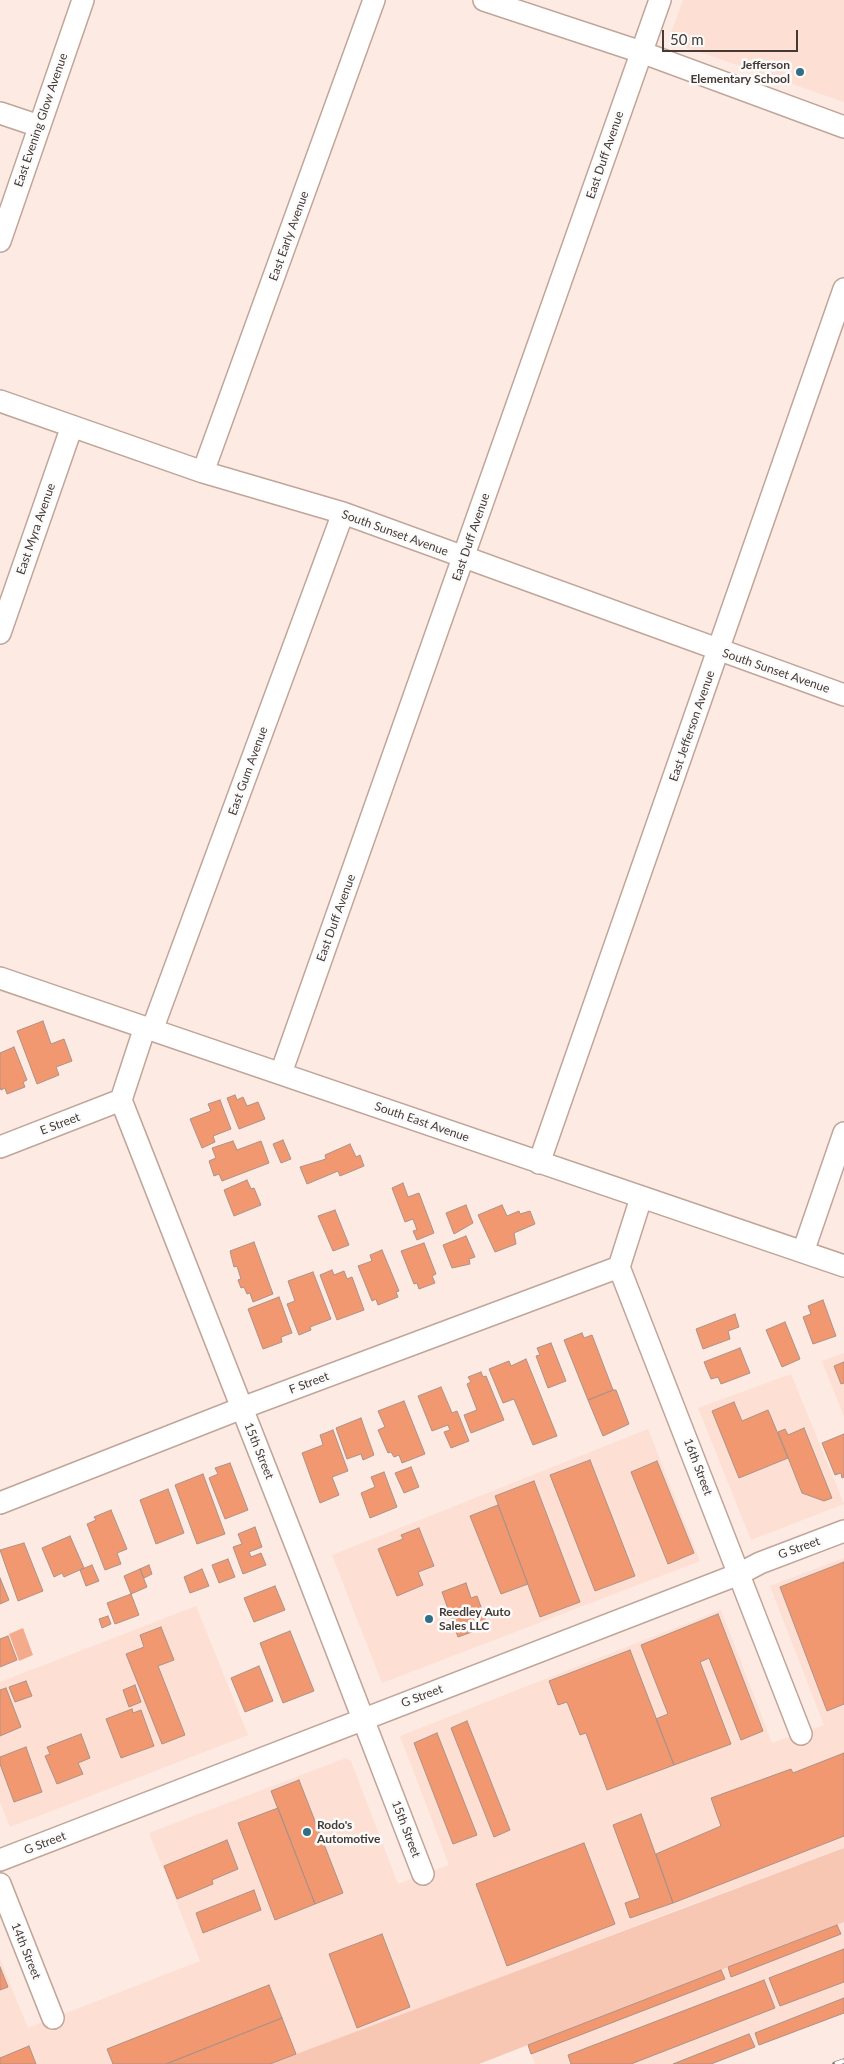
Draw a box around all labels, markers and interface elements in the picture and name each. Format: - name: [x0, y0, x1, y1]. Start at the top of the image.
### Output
- scale bar: [664, 20, 800, 52]
- text: 50 m: [670, 30, 704, 48]
- street label: East Evening Glow Avenue: [11, 51, 71, 189]
- place label: Jefferson Elementary School: [690, 58, 790, 86]
- marker: Jefferson Elementary School: [794, 66, 806, 78]
- street label: East Duff Avenue: [583, 109, 627, 201]
- street label: East Early Avenue: [266, 189, 312, 283]
- street label: East Myra Avenue: [14, 481, 58, 577]
- street label: East Duff Avenue: [449, 491, 493, 583]
- street label: South Sunset Avenue: [340, 507, 450, 559]
- street label: South Sunset Avenue: [721, 646, 831, 696]
- street label: East Jefferson Avenue: [666, 669, 718, 783]
- street label: East Gum Avenue: [225, 725, 271, 817]
- street label: East Duff Avenue: [314, 872, 358, 964]
- street label: South East Avenue: [373, 1099, 471, 1145]
- street label: E Street: [38, 1110, 82, 1138]
- street label: F Street: [287, 1369, 331, 1397]
- street label: 15th Street: [241, 1421, 277, 1481]
- street label: 16th Street: [681, 1437, 715, 1497]
- street label: G Street: [776, 1534, 822, 1562]
- place label: Reedley Auto Sales LLC: [439, 1605, 511, 1633]
- marker: Reedley Auto Sales LLC: [423, 1613, 435, 1625]
- street label: G Street: [399, 1681, 445, 1711]
- street label: 15th Street: [389, 1799, 423, 1859]
- place label: Rodo's Automotive: [317, 1818, 380, 1846]
- marker: Rodo's Automotive: [301, 1826, 313, 1838]
- street label: G Street: [22, 1828, 68, 1858]
- street label: 14th Street: [8, 1921, 44, 1981]

